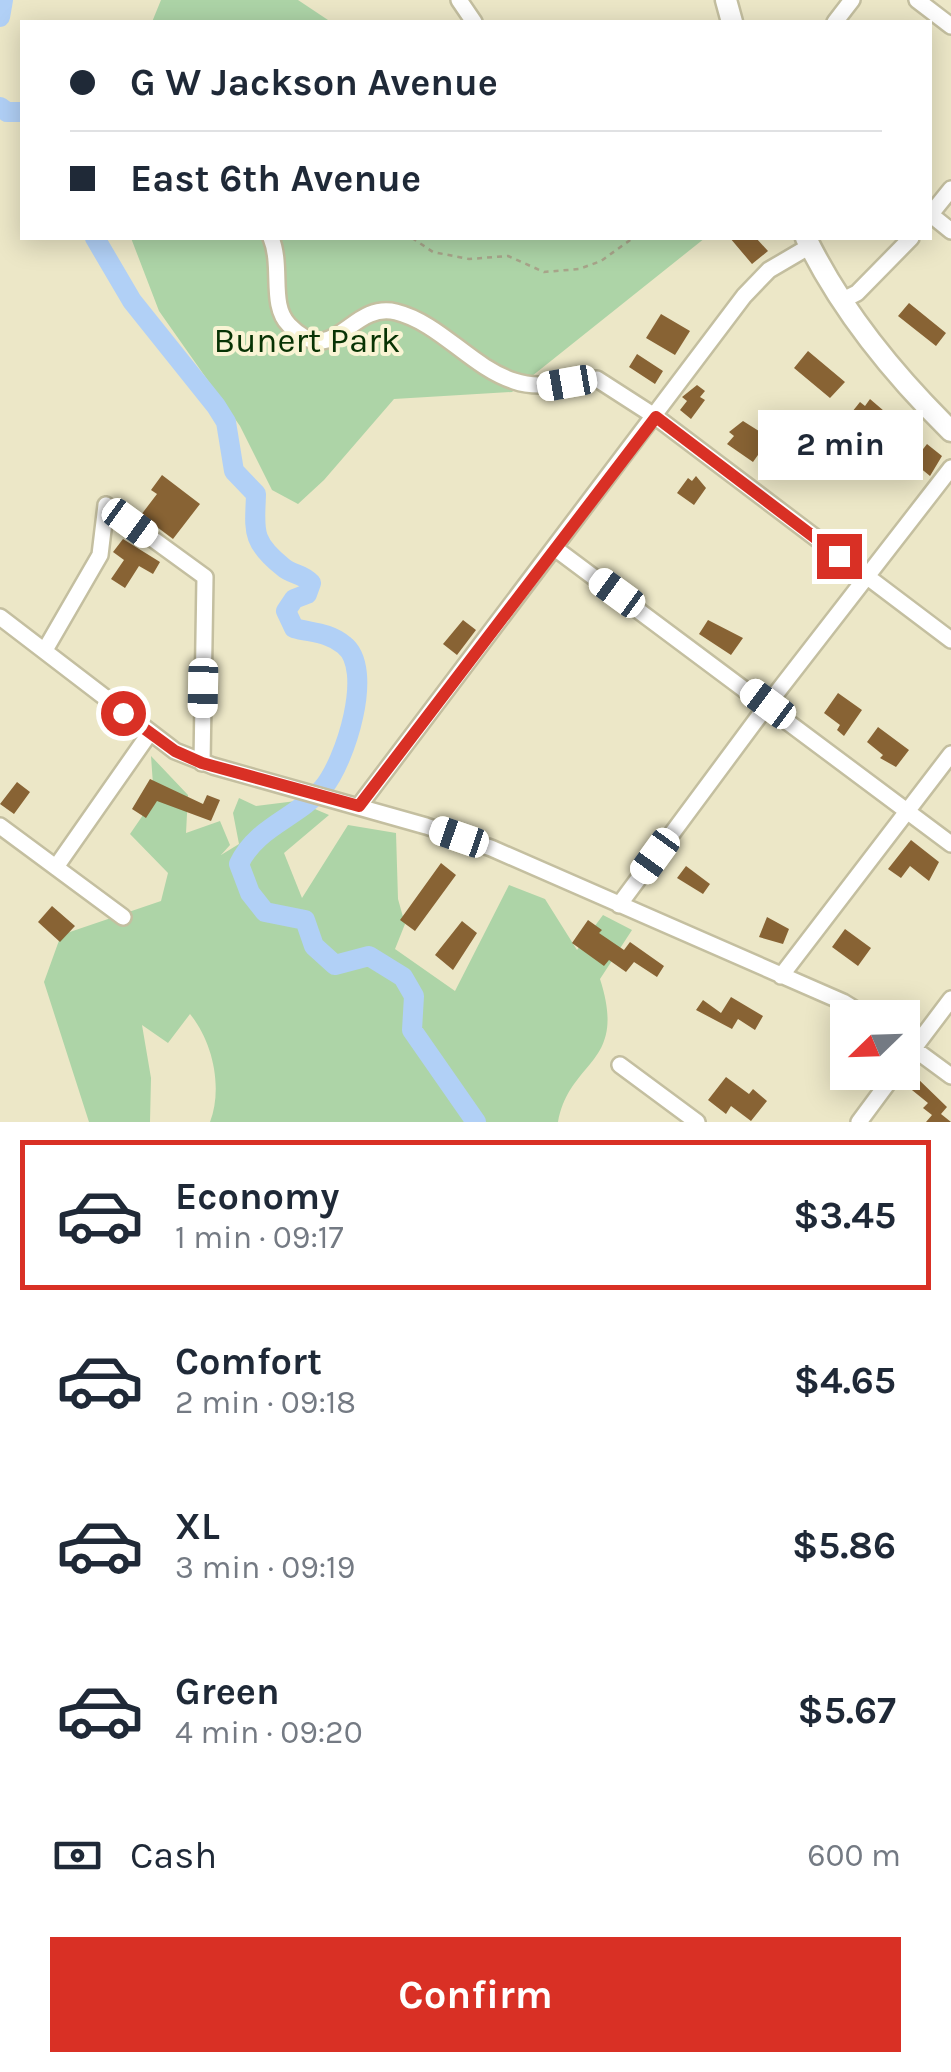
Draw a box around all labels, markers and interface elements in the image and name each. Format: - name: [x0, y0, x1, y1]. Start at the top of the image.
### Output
- text: G W Jackson Avenue: [130, 60, 498, 105]
- text: East 6th Avenue: [130, 156, 421, 201]
- park label: Bunert Park: [213, 320, 401, 361]
- car: [535, 363, 599, 403]
- callout: 2 min: [756, 411, 922, 481]
- text: 2 min: [796, 426, 885, 463]
- car: [97, 493, 163, 553]
- route end: [817, 534, 862, 579]
- car: [584, 563, 650, 623]
- car: [187, 658, 219, 718]
- car: [735, 674, 801, 734]
- route start: [101, 691, 146, 736]
- car: [426, 813, 492, 861]
- car: [625, 823, 685, 889]
- north arrow: [830, 1000, 920, 1090]
- map controls: [830, 1000, 920, 1090]
- icon: car: [55, 1170, 145, 1260]
- text: Economy: [175, 1174, 339, 1219]
- text: $3.45: [793, 1193, 896, 1238]
- text: 1 min · 09:17: [175, 1219, 343, 1256]
- icon: car: [55, 1335, 145, 1425]
- text: Comfort: [175, 1339, 322, 1384]
- text: $4.65: [794, 1358, 896, 1403]
- text: 2 min · 09:18: [175, 1384, 356, 1421]
- icon: car: [55, 1500, 145, 1590]
- text: XL: [175, 1504, 220, 1549]
- text: $5.86: [792, 1523, 896, 1568]
- text: 3 min · 09:19: [175, 1549, 355, 1586]
- icon: car: [55, 1665, 145, 1755]
- text: Green: [175, 1669, 280, 1714]
- text: $5.67: [798, 1688, 896, 1733]
- text: 4 min · 09:20: [175, 1714, 363, 1751]
- icon: cash: [50, 1828, 105, 1883]
- text: Cash: [130, 1833, 217, 1878]
- text: 600 m: [807, 1837, 901, 1874]
- button: Confirm: [50, 1937, 901, 2052]

